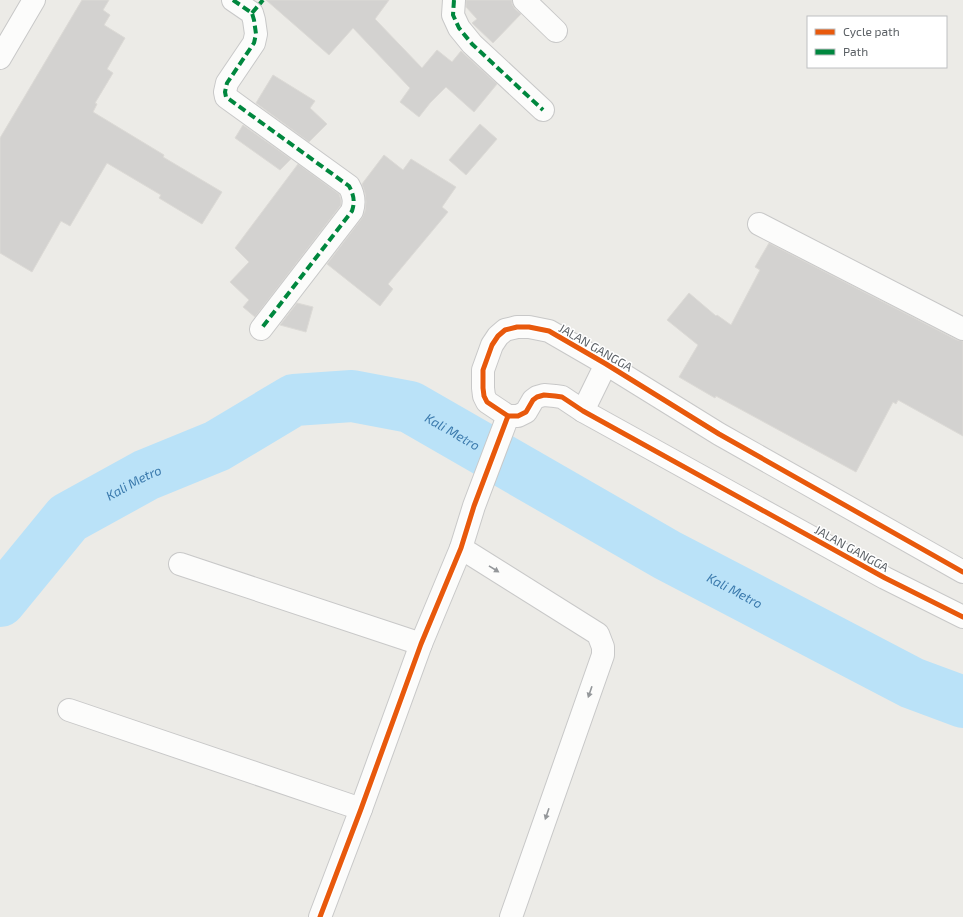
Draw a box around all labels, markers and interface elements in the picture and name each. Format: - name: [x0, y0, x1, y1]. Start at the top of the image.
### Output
- legend: [807, 16, 947, 68]
- text: Cycle path: [843, 24, 900, 38]
- text: Path: [843, 44, 868, 58]
- street label: JALAN GANGGA: [557, 320, 636, 374]
- water label: Kali Metro: [422, 409, 483, 454]
- water label: Kali Metro: [103, 462, 164, 504]
- street label: JALAN GANGGA: [813, 522, 892, 574]
- one-way arrow: [489, 565, 499, 573]
- water label: Kali Metro: [704, 569, 765, 612]
- one-way arrow: [586, 686, 592, 698]
- one-way arrow: [543, 809, 549, 821]

